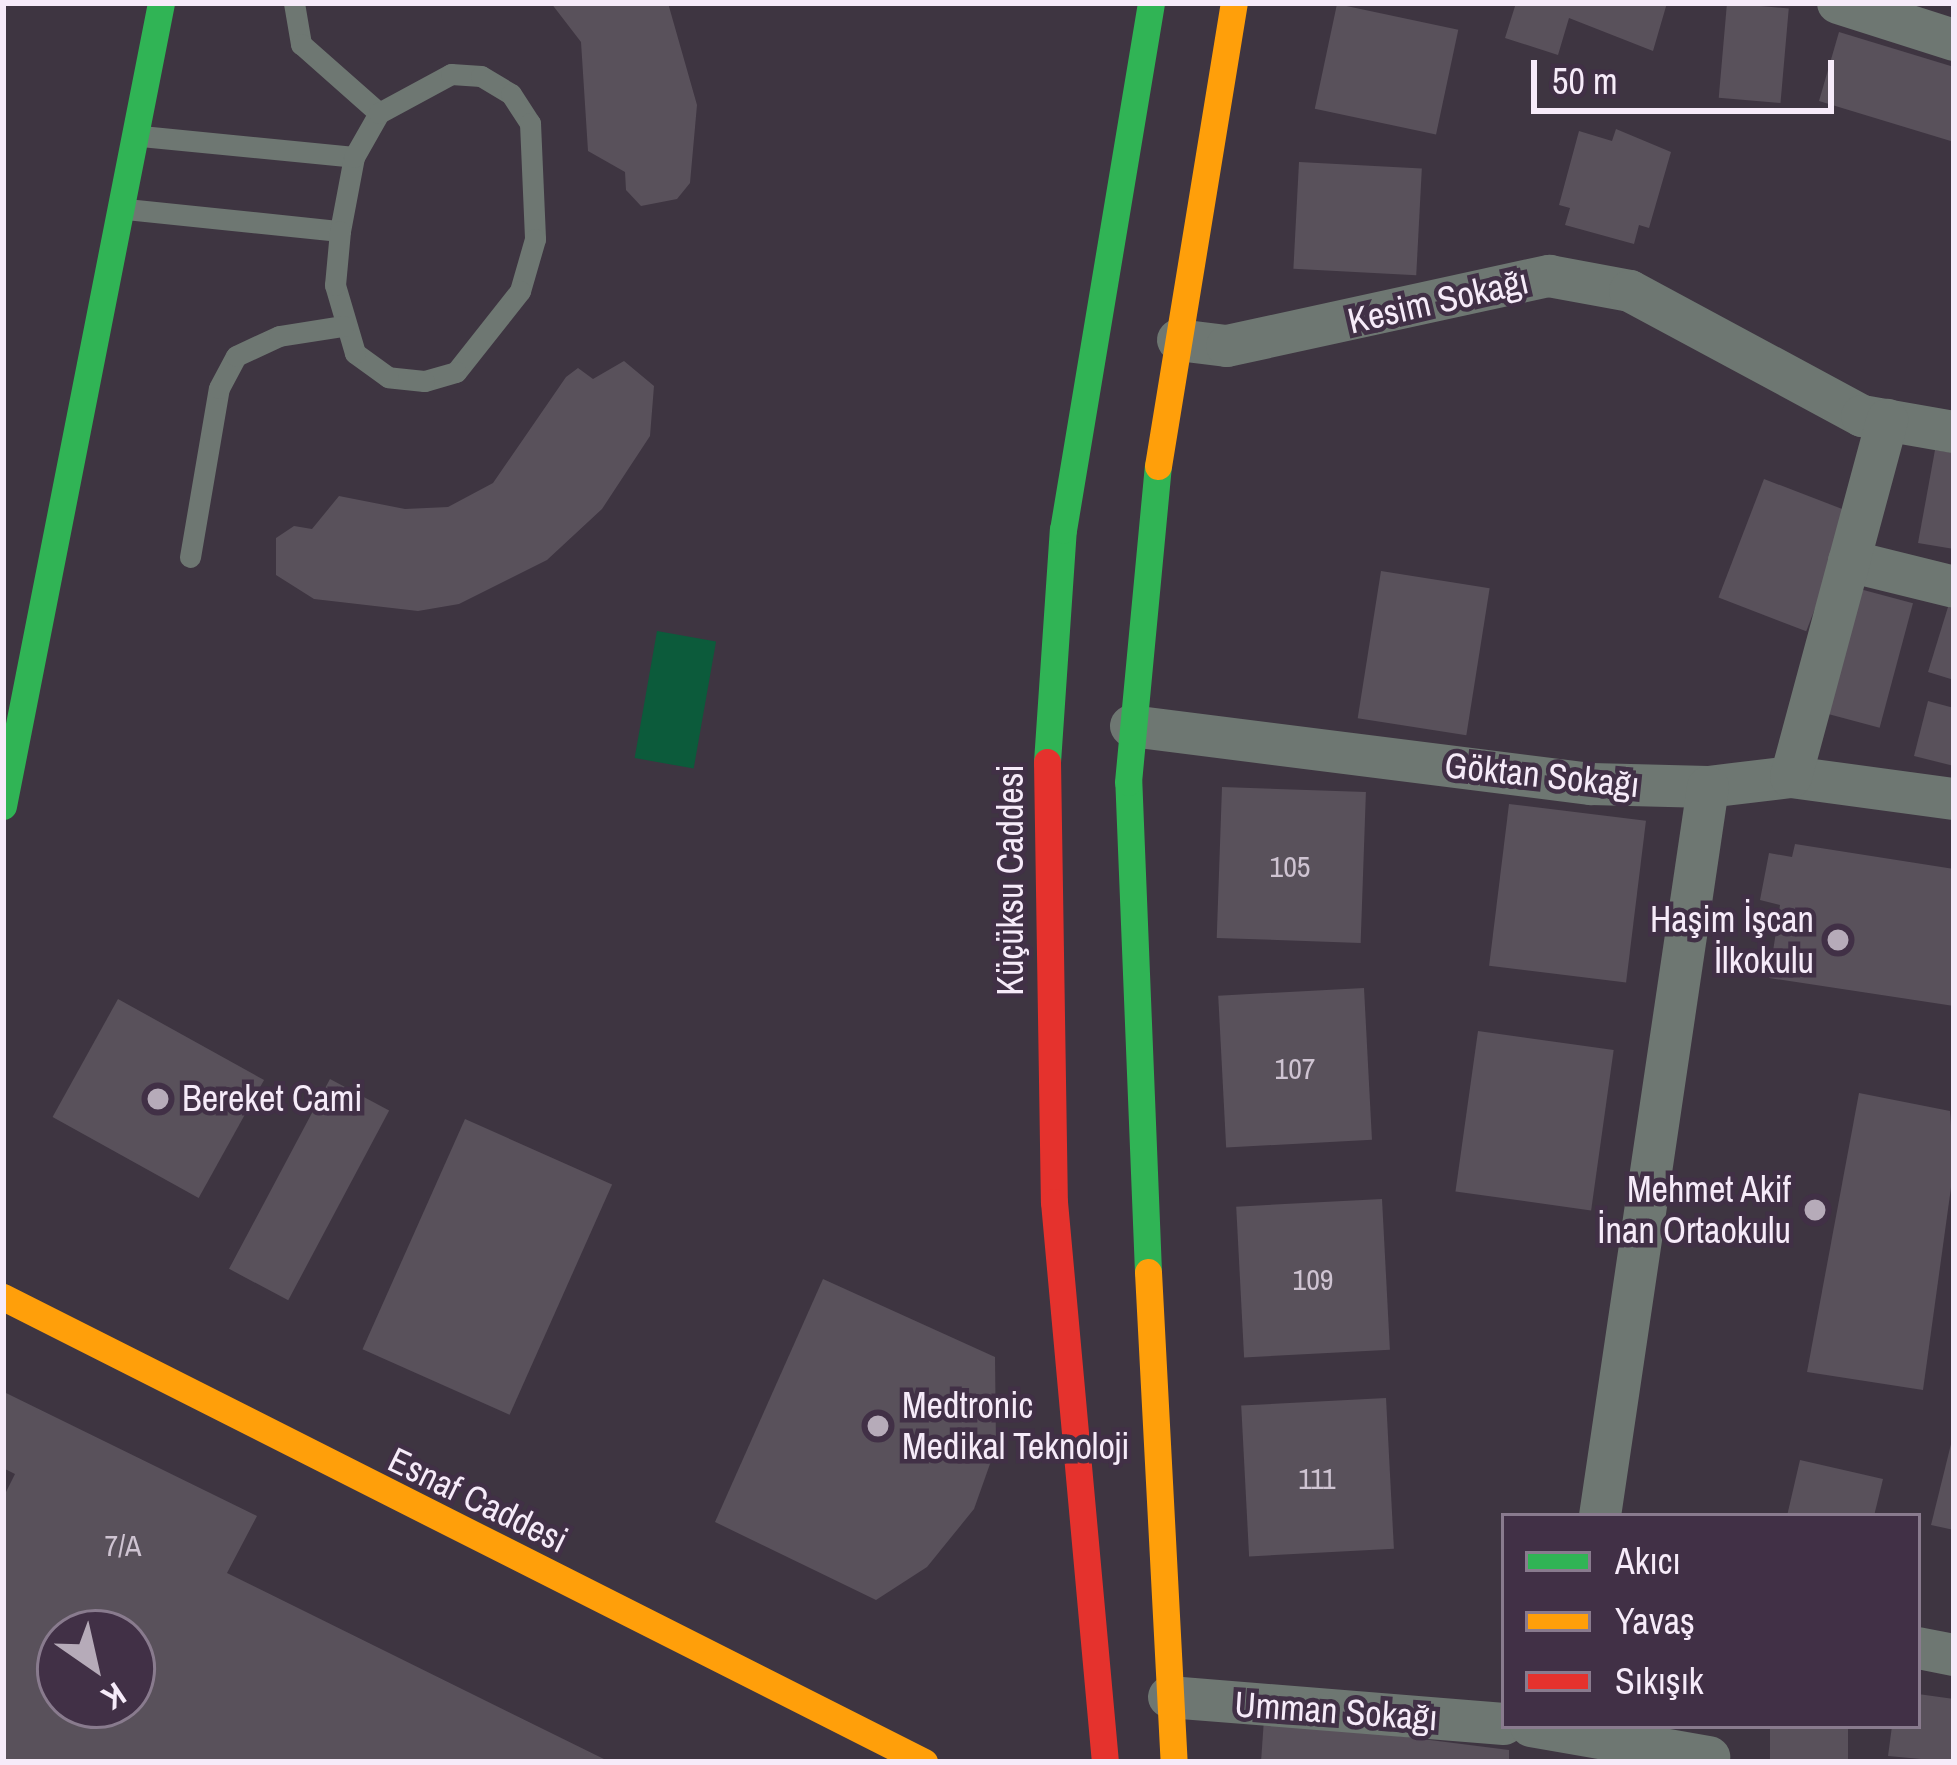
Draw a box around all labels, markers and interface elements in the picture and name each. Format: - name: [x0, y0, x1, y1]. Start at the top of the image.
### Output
- scale bar: [1537, 36, 1840, 110]
- text: 50 m: [1552, 57, 1618, 105]
- street label: Kesim Sokağı: [1344, 259, 1532, 343]
- street label: Göktan Sokağı: [1443, 743, 1641, 807]
- street label: Küçüksu Caddesi: [989, 764, 1033, 996]
- house number: 105: [1269, 848, 1311, 884]
- place label: Haşim İşcan İlkokulu: [1650, 897, 1814, 982]
- marker: Haşim İşcan İlkokulu: [1825, 927, 1851, 953]
- house number: 107: [1274, 1050, 1316, 1086]
- place label: Bereket Cami: [182, 1077, 362, 1121]
- marker: Bereket Cami: [145, 1086, 171, 1112]
- place label: Mehmet Akif İnan Ortaokulu: [1597, 1167, 1791, 1252]
- marker: Mehmet Akif İnan Ortaokulu: [1802, 1197, 1828, 1223]
- house number: 109: [1292, 1261, 1334, 1297]
- place label: Medtronic Medikal Teknoloji: [902, 1383, 1130, 1468]
- marker: Medtronic Medikal Teknoloji: [865, 1413, 891, 1439]
- street label: Esnaf Caddesi: [382, 1438, 574, 1562]
- house number: 111: [1298, 1460, 1336, 1496]
- legend: [1501, 1513, 1921, 1729]
- house number: 7/A: [105, 1527, 141, 1563]
- text: Akıcı: [1615, 1537, 1681, 1585]
- text: Yavaş: [1615, 1597, 1695, 1645]
- north arrow: [36, 1609, 156, 1729]
- text: Sıkışık: [1615, 1657, 1704, 1705]
- text: K: [94, 1673, 135, 1720]
- street label: Umman Sokağı: [1233, 1682, 1439, 1740]

